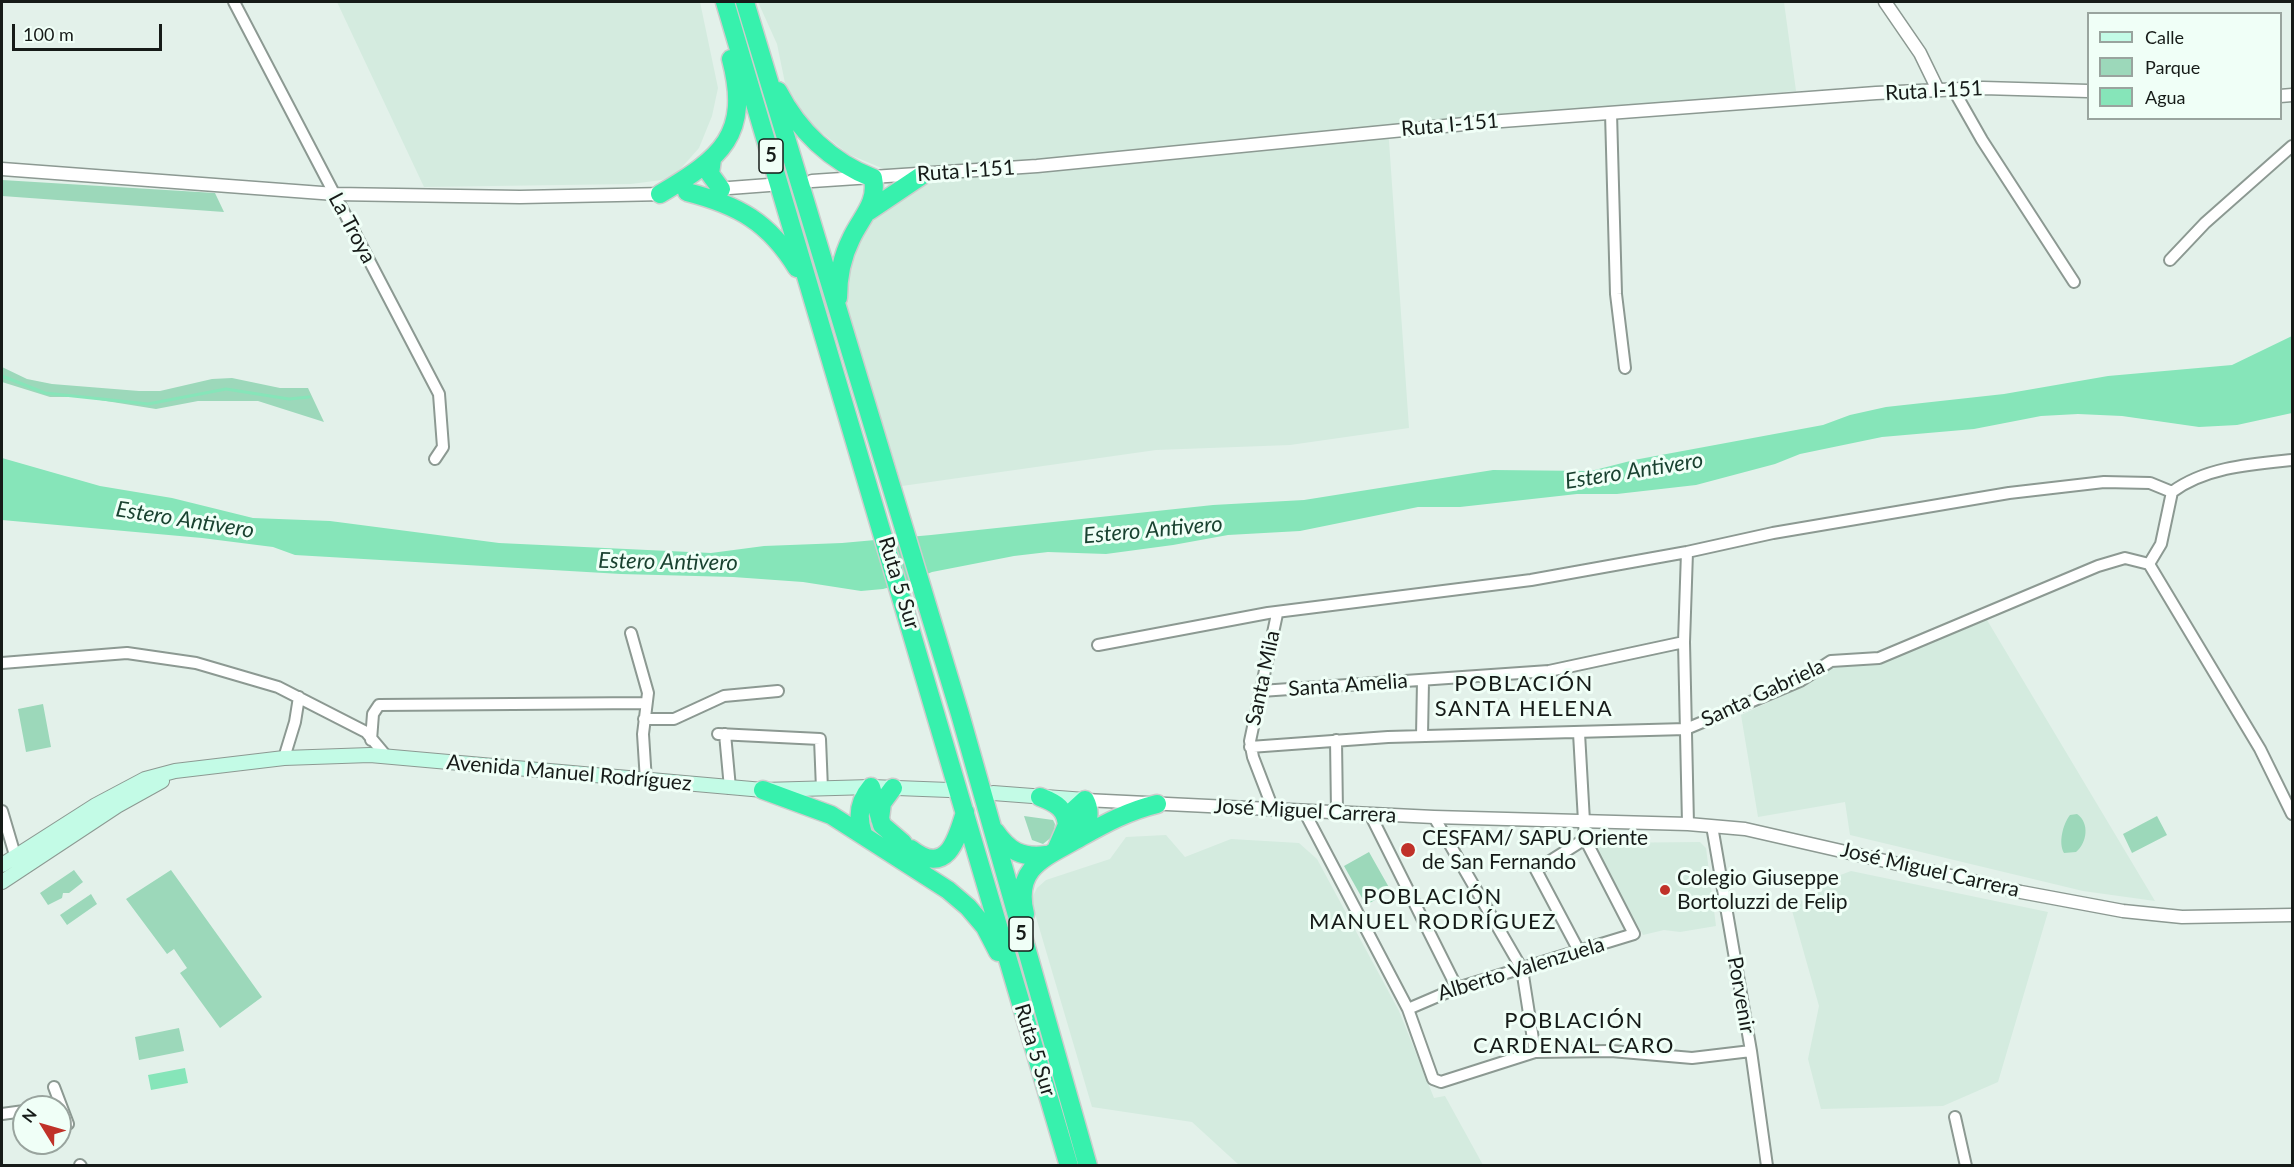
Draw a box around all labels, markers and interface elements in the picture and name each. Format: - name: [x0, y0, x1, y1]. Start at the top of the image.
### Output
- scale bar: [15, 12, 165, 50]
- legend: [2087, 12, 2282, 120]
- text: 100 m: [23, 23, 74, 45]
- text: Calle: [2145, 26, 2184, 48]
- text: Parque: [2145, 56, 2200, 78]
- street label: Ruta I-151: [1884, 76, 1984, 106]
- text: Agua: [2145, 86, 2186, 108]
- street label: Ruta I-151: [1400, 108, 1500, 142]
- road number: 5: [759, 139, 783, 173]
- street label: Ruta I-151: [916, 155, 1016, 187]
- street label: La Troya: [323, 188, 381, 268]
- water label: Estero Antivero: [1563, 447, 1705, 495]
- water label: Estero Antivero: [114, 496, 256, 544]
- water label: Estero Antivero: [1082, 511, 1224, 549]
- street label: Ruta 5 Sur: [873, 533, 925, 633]
- water label: Estero Antivero: [598, 548, 738, 576]
- street label: Santa Mila: [1241, 628, 1285, 728]
- street label: Santa Gabriela: [1697, 653, 1829, 733]
- street label: Santa Amelia: [1287, 668, 1409, 702]
- district label: POBLACIÓN SANTA HELENA: [1435, 671, 1613, 722]
- street label: Avenida Manuel Rodríguez: [445, 750, 693, 796]
- street label: José Miguel Carrera: [1213, 794, 1397, 828]
- place label: CESFAM/ SAPU Oriente de San Fernando: [1422, 825, 1648, 875]
- street label: José Miguel Carrera: [1838, 837, 2022, 903]
- marker: CESFAM/ SAPU Oriente de San Fernando: [1399, 841, 1417, 859]
- place label: Colegio Giuseppe Bortoluzzi de Felip: [1677, 865, 1847, 915]
- marker: Colegio Giuseppe Bortoluzzi de Felip: [1658, 883, 1672, 897]
- district label: POBLACIÓN MANUEL RODRÍGUEZ: [1309, 884, 1557, 936]
- road number: 5: [1009, 917, 1033, 951]
- street label: Alberto Valenzuela: [1435, 932, 1607, 1006]
- street label: Porvenir: [1722, 955, 1760, 1035]
- street label: Ruta 5 Sur: [1009, 1000, 1061, 1100]
- district label: POBLACIÓN CARDENAL CARO: [1473, 1008, 1675, 1060]
- north arrow: [12, 1095, 72, 1155]
- text: N: [18, 1104, 40, 1126]

